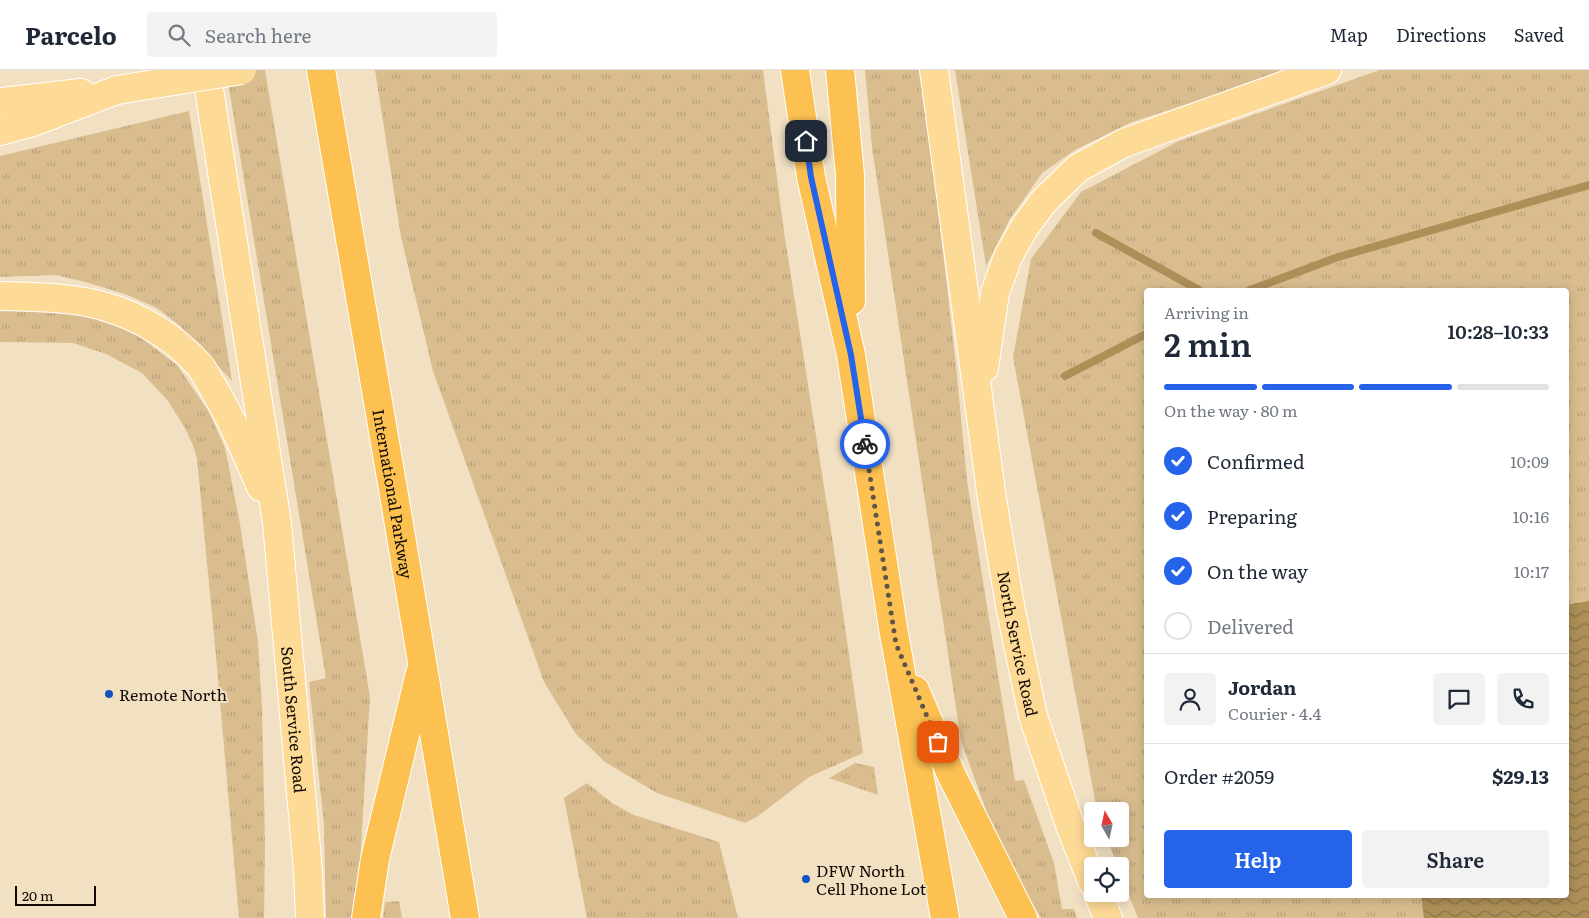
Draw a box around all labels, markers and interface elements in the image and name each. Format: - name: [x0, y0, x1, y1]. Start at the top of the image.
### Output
- search box: [147, 12, 497, 57]
- text: Parcelo: [25, 17, 117, 52]
- icon: search: [165, 21, 193, 49]
- text: Search here: [205, 21, 311, 49]
- text: Map: [1330, 21, 1368, 48]
- text: Directions: [1396, 21, 1486, 48]
- text: Saved: [1514, 21, 1564, 48]
- pin: [785, 120, 827, 162]
- icon: home: [792, 127, 820, 155]
- text: Arriving in: [1164, 300, 1249, 324]
- text: 10:28–10:33: [1447, 317, 1549, 345]
- text: 2 min: [1164, 319, 1252, 367]
- text: On the way · 80 m: [1164, 398, 1298, 422]
- street label: International Parkway: [367, 407, 420, 581]
- courier: [840, 419, 890, 469]
- icon: bike: [851, 430, 879, 458]
- icon: check: [1164, 447, 1192, 475]
- text: Confirmed: [1207, 447, 1305, 475]
- text: 10:09: [1510, 449, 1549, 473]
- icon: check: [1164, 502, 1192, 530]
- text: Preparing: [1207, 502, 1297, 530]
- text: 10:16: [1513, 504, 1549, 528]
- icon: check: [1164, 557, 1192, 585]
- text: On the way: [1207, 557, 1308, 585]
- text: 10:17: [1514, 559, 1549, 583]
- street label: North Service Road: [992, 569, 1045, 719]
- text: Delivered: [1207, 612, 1294, 640]
- street label: South Service Road: [276, 645, 313, 794]
- button: person: [1164, 673, 1216, 725]
- text: Jordan: [1228, 673, 1297, 701]
- button: chat: [1433, 673, 1485, 725]
- button: phone: [1497, 673, 1549, 725]
- place label: Remote North: [119, 682, 228, 706]
- marker: Remote North: [103, 688, 115, 700]
- text: Courier · 4.4: [1228, 701, 1321, 725]
- pin: [917, 721, 959, 763]
- icon: bag: [924, 728, 952, 756]
- text: Order #2059: [1164, 762, 1274, 790]
- text: $29.13: [1492, 762, 1549, 790]
- north arrow: [1084, 802, 1129, 848]
- map controls: [1084, 802, 1129, 902]
- button: Help: [1164, 830, 1352, 888]
- button: Share: [1362, 830, 1549, 888]
- button: locate: [1084, 857, 1129, 902]
- place label: DFW North Cell Phone Lot: [816, 858, 927, 900]
- marker: DFW North Cell Phone Lot: [800, 873, 812, 885]
- scale bar: [15, 883, 96, 906]
- text: 20 m: [22, 885, 54, 905]

